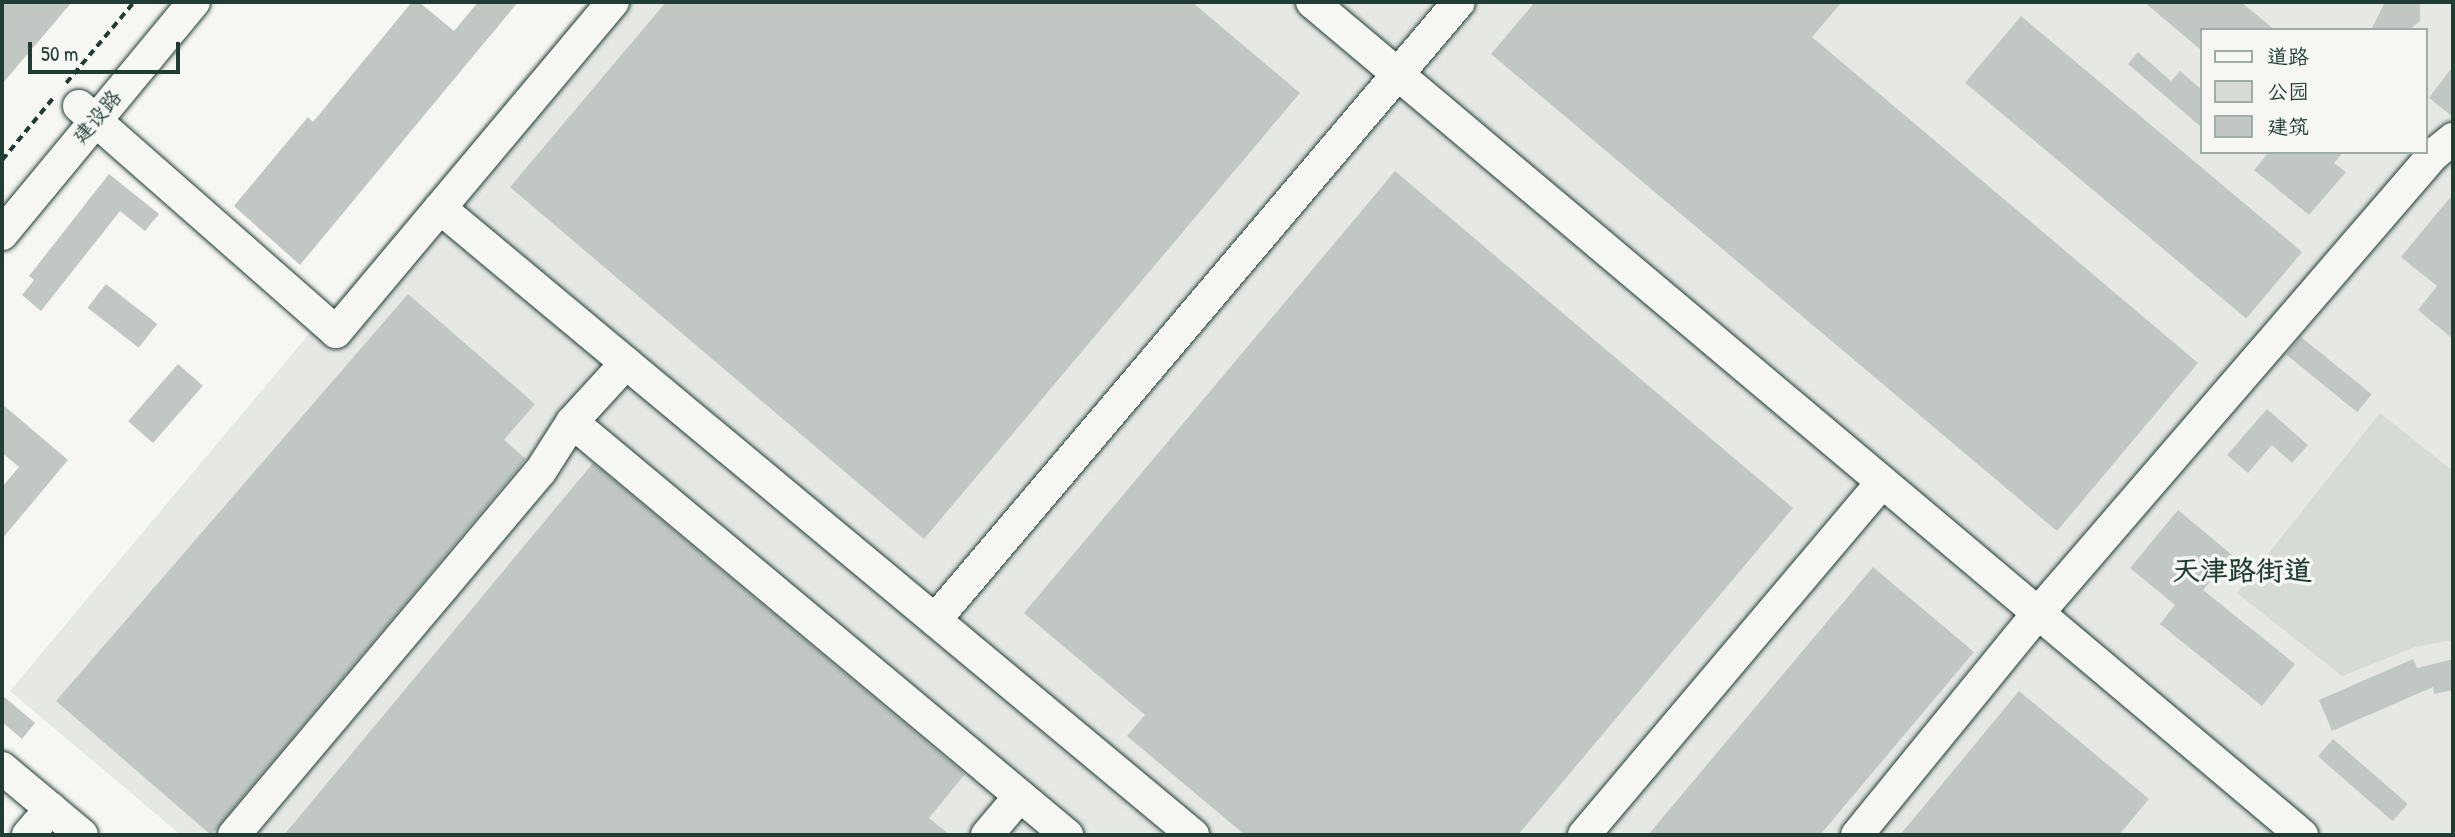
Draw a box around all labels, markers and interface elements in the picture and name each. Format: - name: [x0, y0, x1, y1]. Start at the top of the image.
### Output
- scale bar: [32, 28, 184, 72]
- legend: [2200, 28, 2427, 154]
- text: 50 m: [41, 39, 78, 68]
- text: 道路: [2267, 42, 2309, 71]
- text: 公园: [2267, 77, 2309, 106]
- street label: 建设路: [67, 85, 127, 149]
- text: 建筑: [2267, 112, 2309, 141]
- district label: 天津路街道: [2172, 553, 2312, 587]

